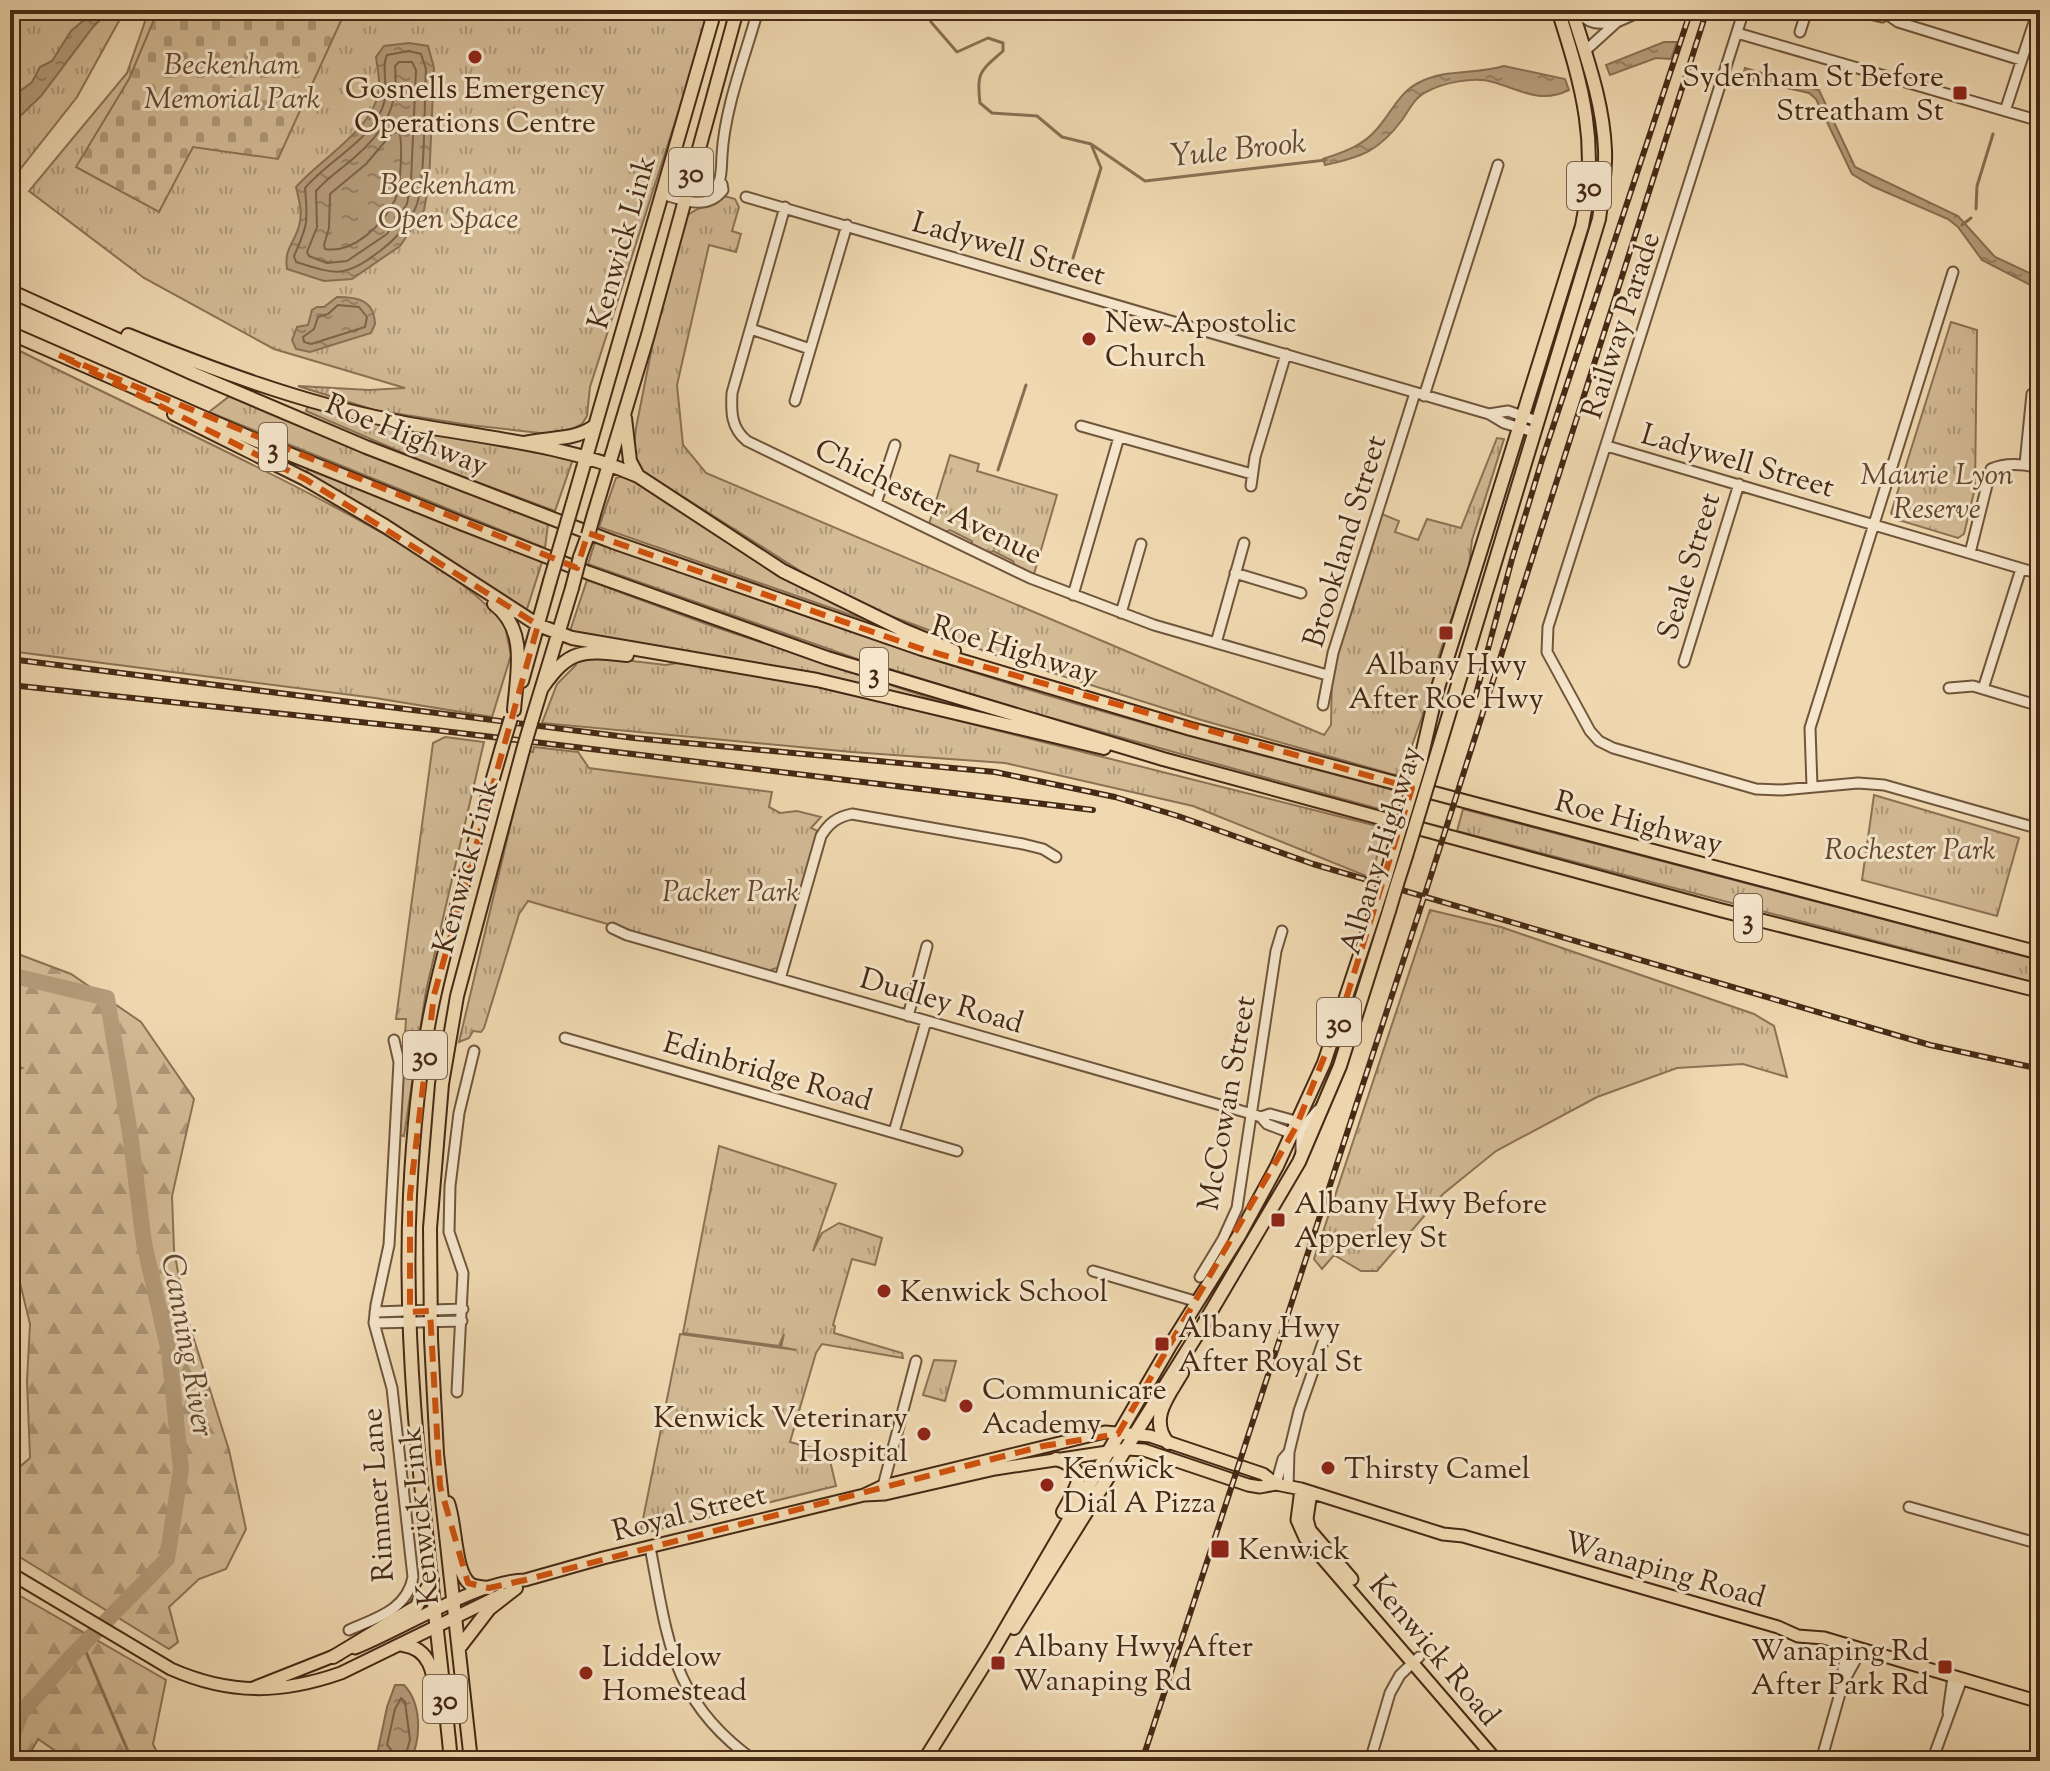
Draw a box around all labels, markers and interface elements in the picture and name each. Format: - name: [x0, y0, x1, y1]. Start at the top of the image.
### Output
- park label: Beckenham Memorial Park: [144, 45, 320, 122]
- marker: Gosnells Emergency Operations Centre: [466, 48, 484, 66]
- place label: Sydenham St Before Streatham St: [1682, 57, 1944, 134]
- place label: Gosnells Emergency Operations Centre: [345, 69, 605, 146]
- marker: Sydenham St Before Streatham St: [1951, 84, 1969, 102]
- water label: Yule Brook: [1168, 121, 1308, 181]
- road number: 30: [669, 148, 713, 196]
- street label: Kenwick Link: [578, 151, 669, 335]
- road number: 30: [1567, 162, 1611, 210]
- park label: Beckenham Open Space: [378, 165, 518, 242]
- street label: Ladywell Street: [907, 202, 1110, 299]
- street label: Railway Parade: [1572, 227, 1673, 425]
- place label: New Apostolic Church: [1105, 303, 1297, 380]
- marker: New Apostolic Church: [1080, 330, 1098, 348]
- street label: Roe Highway: [318, 384, 494, 489]
- street label: Ladywell Street: [1636, 414, 1839, 511]
- road number: 3: [259, 423, 287, 471]
- street label: Chichester Avenue: [807, 429, 1049, 577]
- street label: Brookland Street: [1294, 430, 1399, 653]
- park label: Maurie Lyon Reserve: [1860, 455, 2014, 532]
- street label: Seale Street: [1648, 488, 1733, 646]
- street label: Roe Highway: [926, 606, 1103, 697]
- marker: Albany Hwy After Roe Hwy: [1437, 624, 1455, 642]
- place label: Albany Hwy After Roe Hwy: [1348, 645, 1544, 722]
- road number: 3: [860, 648, 888, 696]
- street label: Albany Highway: [1330, 741, 1435, 960]
- street label: Kenwick Link: [423, 775, 511, 959]
- street label: Roe Highway: [1550, 781, 1727, 867]
- park label: Rochester Park: [1824, 830, 1996, 873]
- park label: Packer Park: [662, 872, 800, 915]
- road number: 3: [1734, 894, 1762, 942]
- street label: Dudley Road: [854, 959, 1028, 1046]
- street label: McCowan Street: [1188, 993, 1269, 1214]
- road number: 30: [1317, 998, 1361, 1046]
- street label: Edinbridge Road: [658, 1023, 877, 1124]
- road number: 30: [403, 1031, 447, 1079]
- place label: Albany Hwy Before Apperley St: [1294, 1184, 1547, 1261]
- marker: Albany Hwy Before Apperley St: [1269, 1211, 1287, 1229]
- water label: Canning River: [147, 1250, 225, 1441]
- place label: Kenwick School: [900, 1272, 1108, 1315]
- marker: Kenwick School: [875, 1282, 893, 1300]
- place label: Albany Hwy After Royal St: [1178, 1308, 1362, 1385]
- marker: Albany Hwy After Royal St: [1153, 1335, 1171, 1353]
- place label: Communicare Academy: [982, 1370, 1167, 1447]
- marker: Communicare Academy: [957, 1397, 975, 1415]
- place label: Kenwick Veterinary Hospital: [653, 1398, 908, 1475]
- street label: Rimmer Lane: [352, 1406, 407, 1583]
- street label: Kenwick Link: [391, 1425, 452, 1607]
- marker: Kenwick Veterinary Hospital: [915, 1425, 933, 1443]
- place label: Kenwick Dial A Pizza: [1063, 1449, 1216, 1526]
- place label: Thirsty Camel: [1344, 1449, 1530, 1492]
- marker: Thirsty Camel: [1319, 1459, 1337, 1477]
- street label: Royal Street: [608, 1475, 771, 1554]
- marker: Kenwick Dial A Pizza: [1038, 1476, 1056, 1494]
- street label: Wanaping Road: [1559, 1522, 1770, 1621]
- place label: Kenwick: [1238, 1530, 1350, 1573]
- marker: Kenwick: [1209, 1538, 1231, 1560]
- street label: Kenwick Road: [1357, 1567, 1509, 1737]
- place label: Albany Hwy After Wanaping Rd: [1014, 1627, 1253, 1704]
- place label: Wanaping Rd After Park Rd: [1751, 1631, 1929, 1708]
- place label: Liddelow Homestead: [602, 1637, 747, 1714]
- marker: Albany Hwy After Wanaping Rd: [989, 1654, 1007, 1672]
- marker: Wanaping Rd After Park Rd: [1936, 1658, 1954, 1676]
- marker: Liddelow Homestead: [577, 1664, 595, 1682]
- road number: 30: [423, 1675, 467, 1723]

